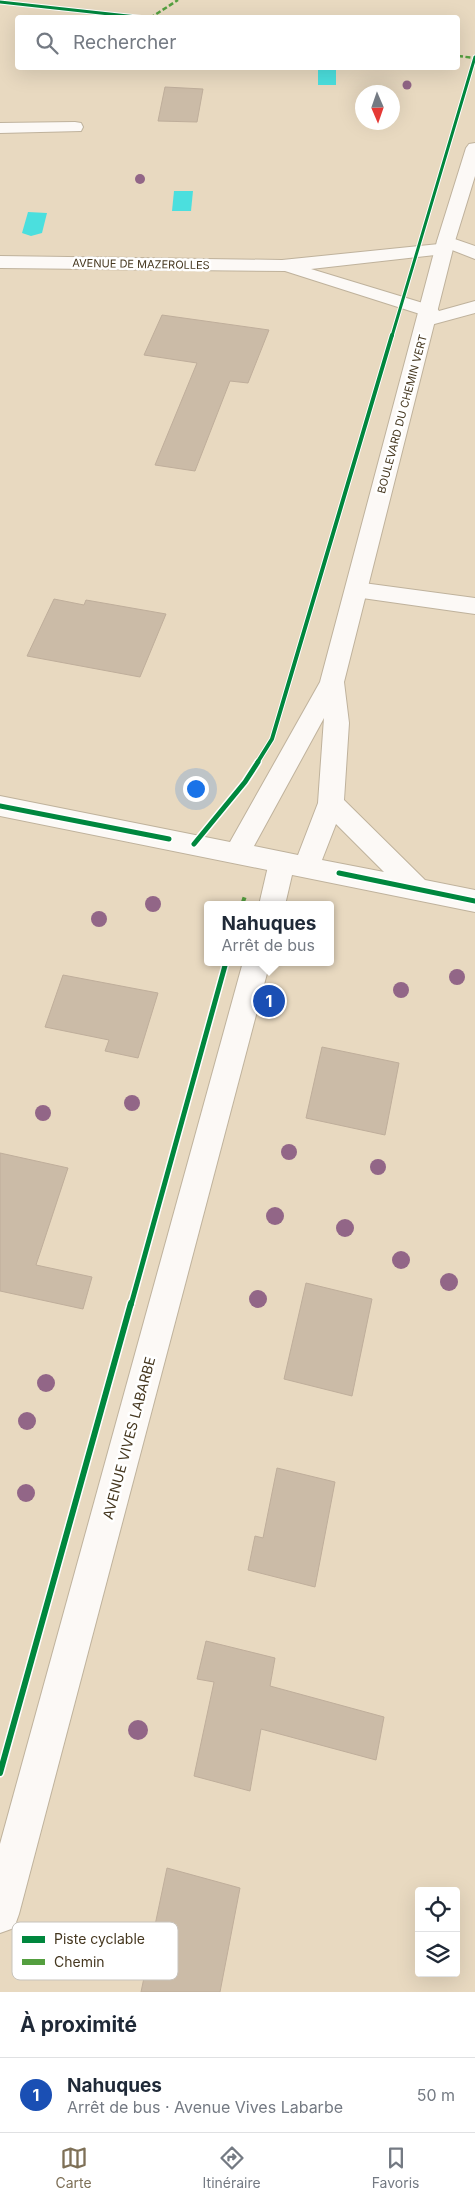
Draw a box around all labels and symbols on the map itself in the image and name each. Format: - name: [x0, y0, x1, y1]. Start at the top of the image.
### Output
- north arrow: [355, 85, 400, 130]
- street label: AVENUE DE MAZEROLLES: [72, 256, 210, 272]
- street label: BOULEVARD DU CHEMIN VERT: [374, 333, 430, 495]
- your location: [183, 776, 209, 802]
- pin: 1: [253, 982, 285, 1020]
- street label: AVENUE VIVES LABARBE: [99, 1355, 158, 1521]
- legend: [12, 1922, 178, 1980]
- text: Piste cyclable: [54, 1930, 145, 1947]
- text: Chemin: [54, 1953, 105, 1970]

